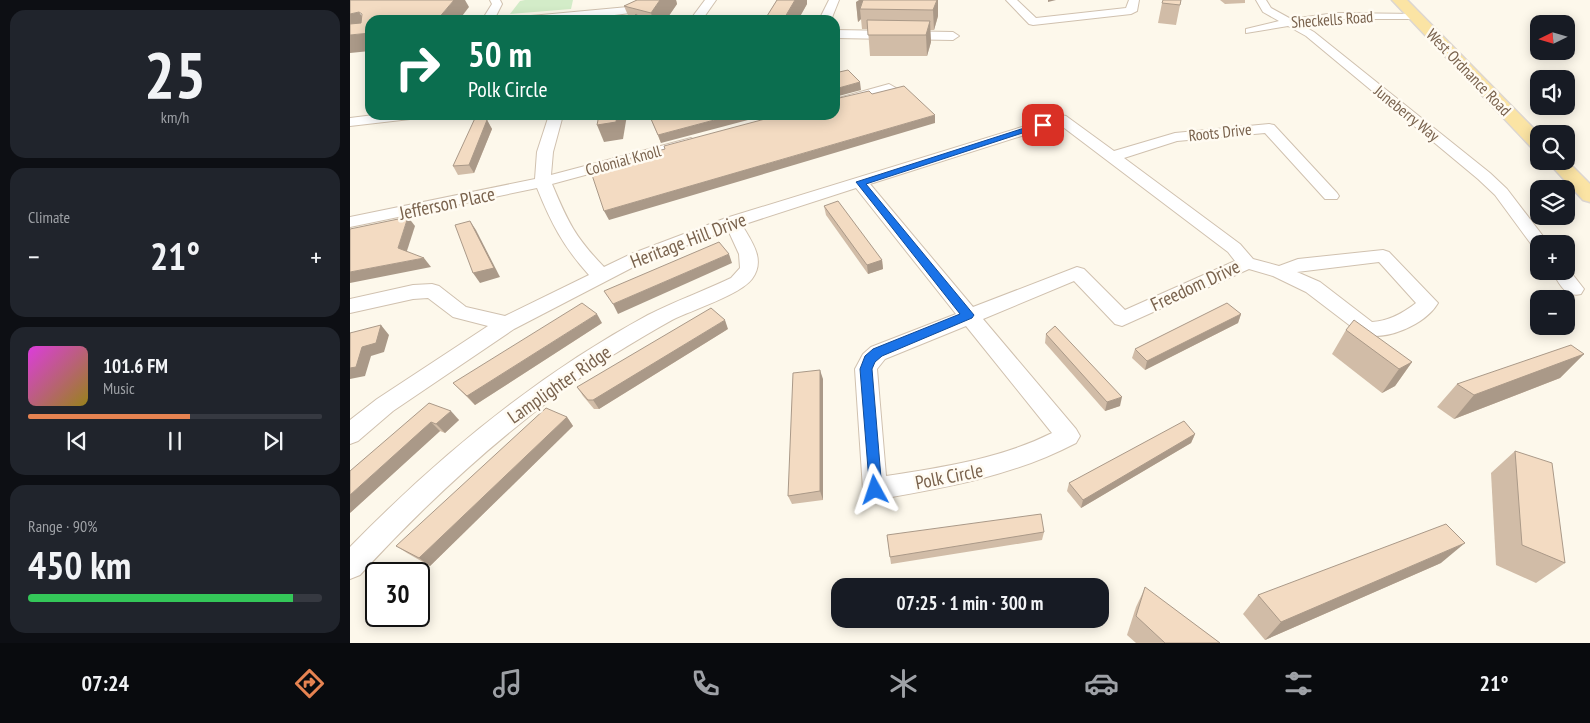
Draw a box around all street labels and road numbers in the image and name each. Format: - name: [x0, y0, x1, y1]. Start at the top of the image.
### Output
- street label: Sheckells Road: [1290, 6, 1374, 32]
- street label: West Ordnance Road: [1422, 24, 1516, 120]
- street label: Juneberry Way: [1370, 80, 1444, 145]
- street label: Roots Drive: [1188, 119, 1252, 145]
- street label: Colonial Knoll: [583, 140, 663, 180]
- street label: Jefferson Place: [396, 181, 497, 225]
- street label: Heritage Hill Drive: [627, 207, 749, 273]
- street label: Freedom Drive: [1146, 254, 1244, 316]
- street label: Lamplighter Ridge: [503, 339, 615, 428]
- street label: Polk Circle: [913, 458, 985, 494]

